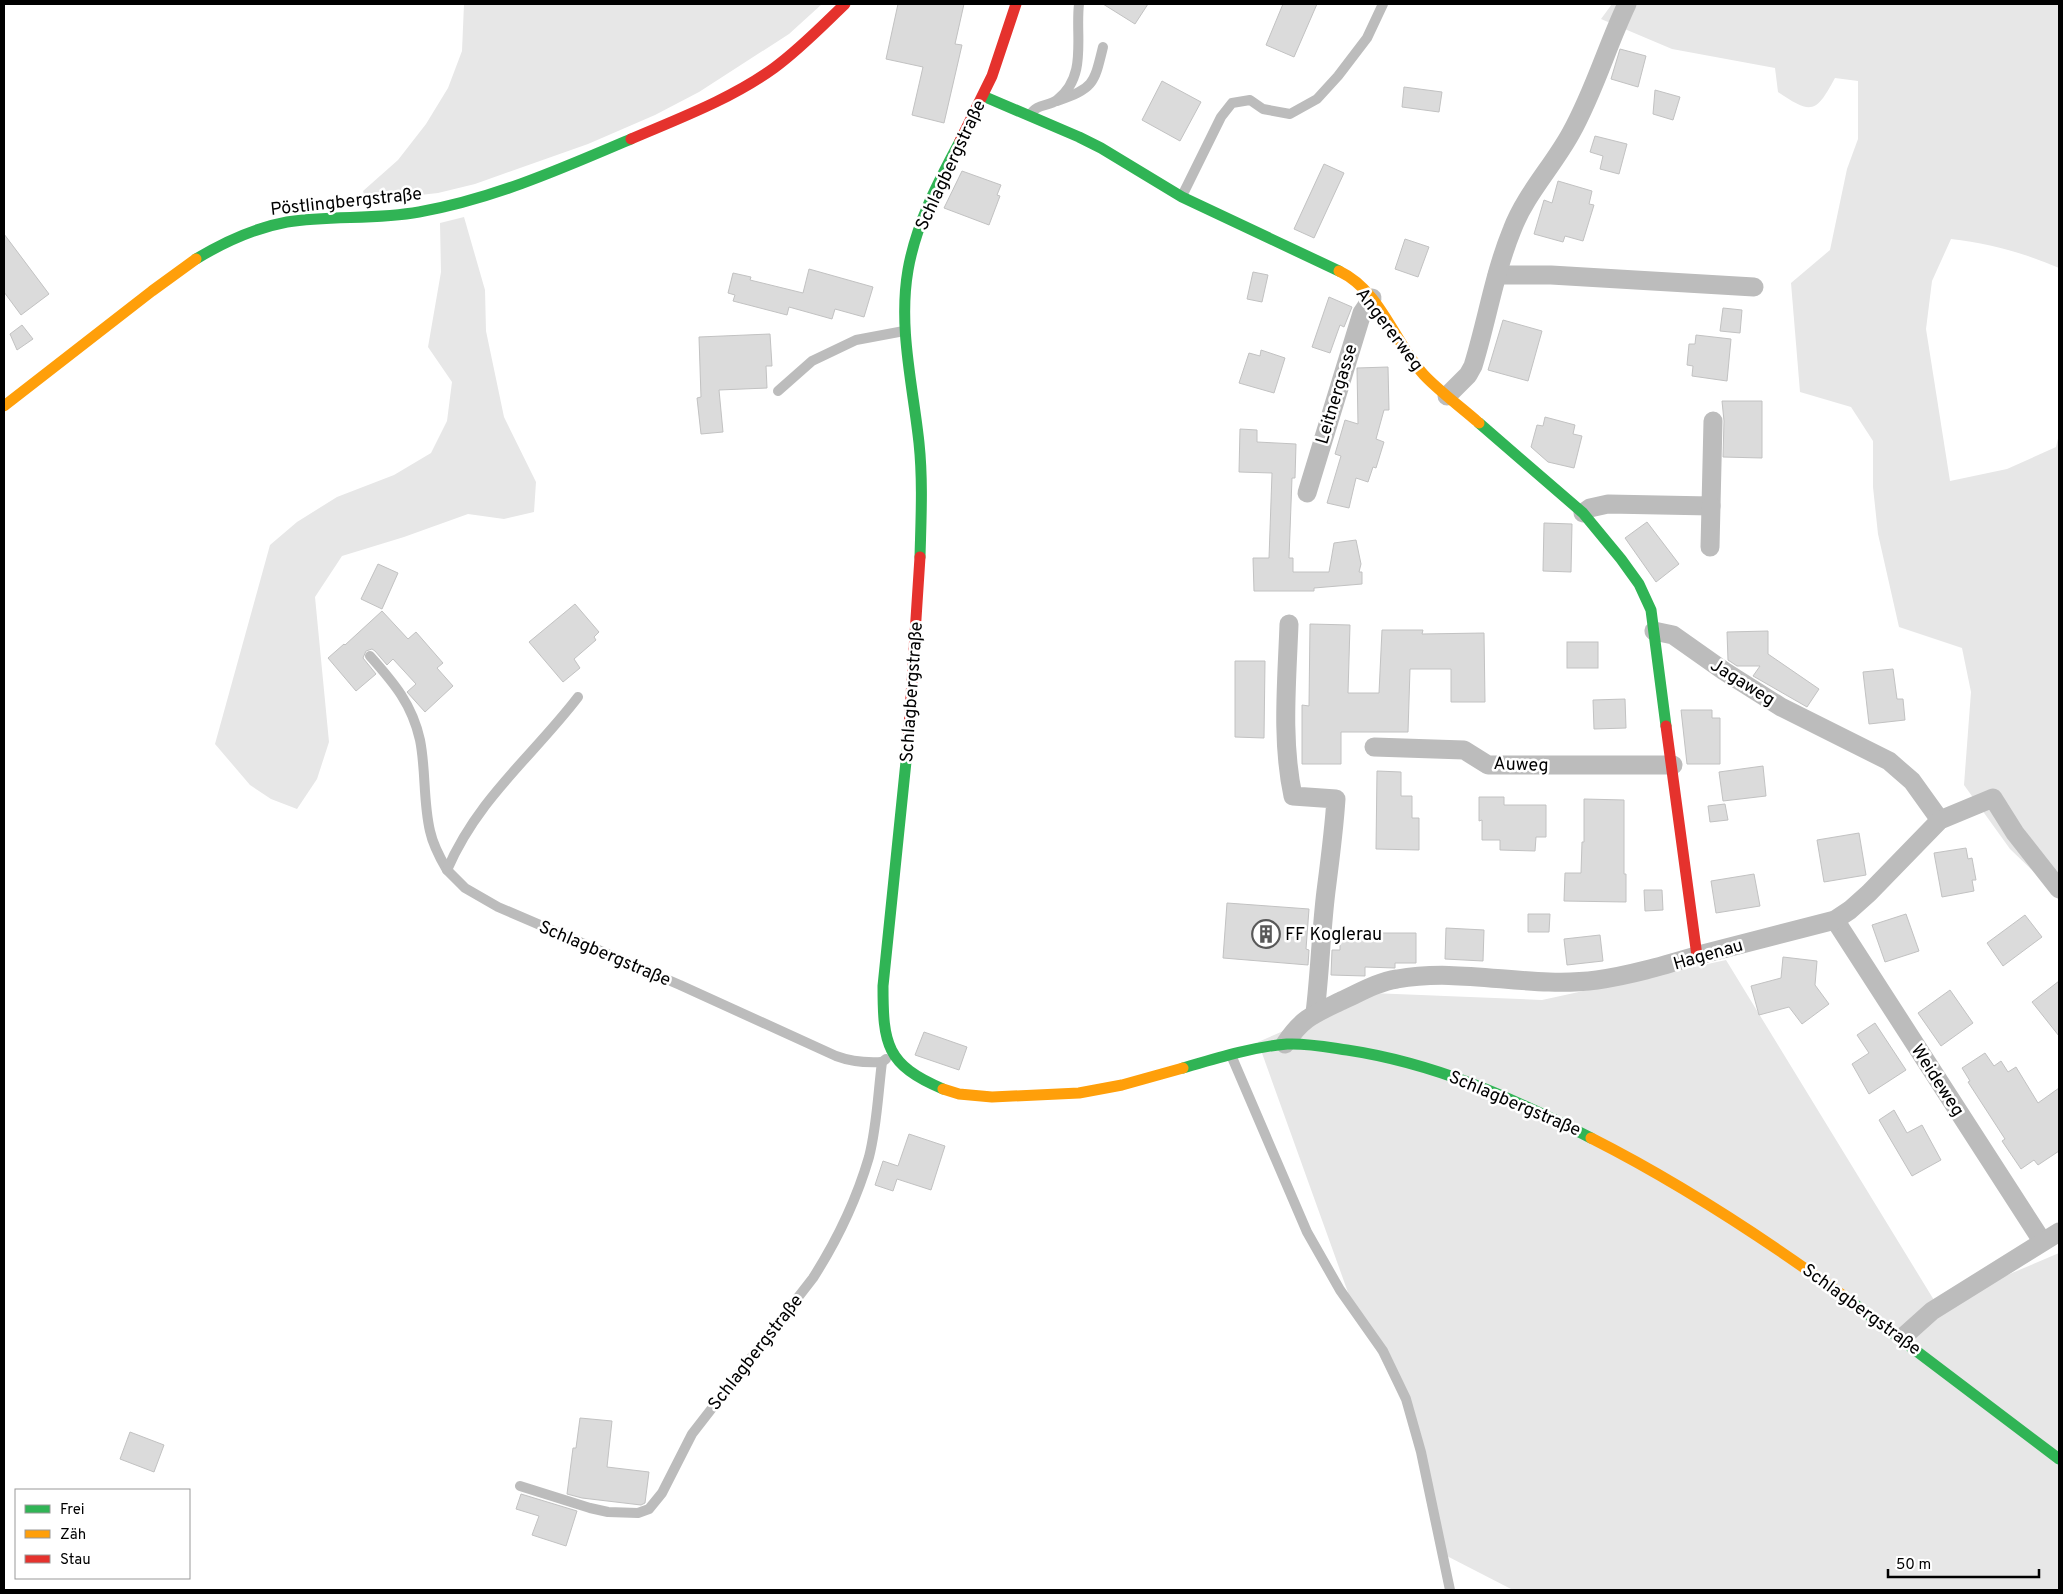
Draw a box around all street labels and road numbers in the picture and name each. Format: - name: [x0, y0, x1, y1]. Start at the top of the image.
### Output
- street label: Schlagbergstraße: [911, 97, 992, 234]
- street label: Pöstlingbergstraße: [269, 183, 423, 222]
- street label: Angererweg: [1350, 284, 1428, 376]
- street label: Leitnergasse: [1311, 342, 1364, 447]
- street label: Schlagbergstraße: [896, 621, 929, 763]
- street label: Jagaweg: [1706, 654, 1779, 712]
- street label: Auweg: [1493, 753, 1549, 778]
- street label: Schlagbergstraße: [535, 916, 674, 993]
- street label: Hagenau: [1671, 935, 1746, 976]
- street label: Weideweg: [1905, 1040, 1969, 1121]
- street label: Schlagbergstraße: [1445, 1066, 1584, 1143]
- street label: Schlagbergstraße: [1797, 1259, 1925, 1361]
- street label: Schlagbergstraße: [704, 1290, 809, 1416]

